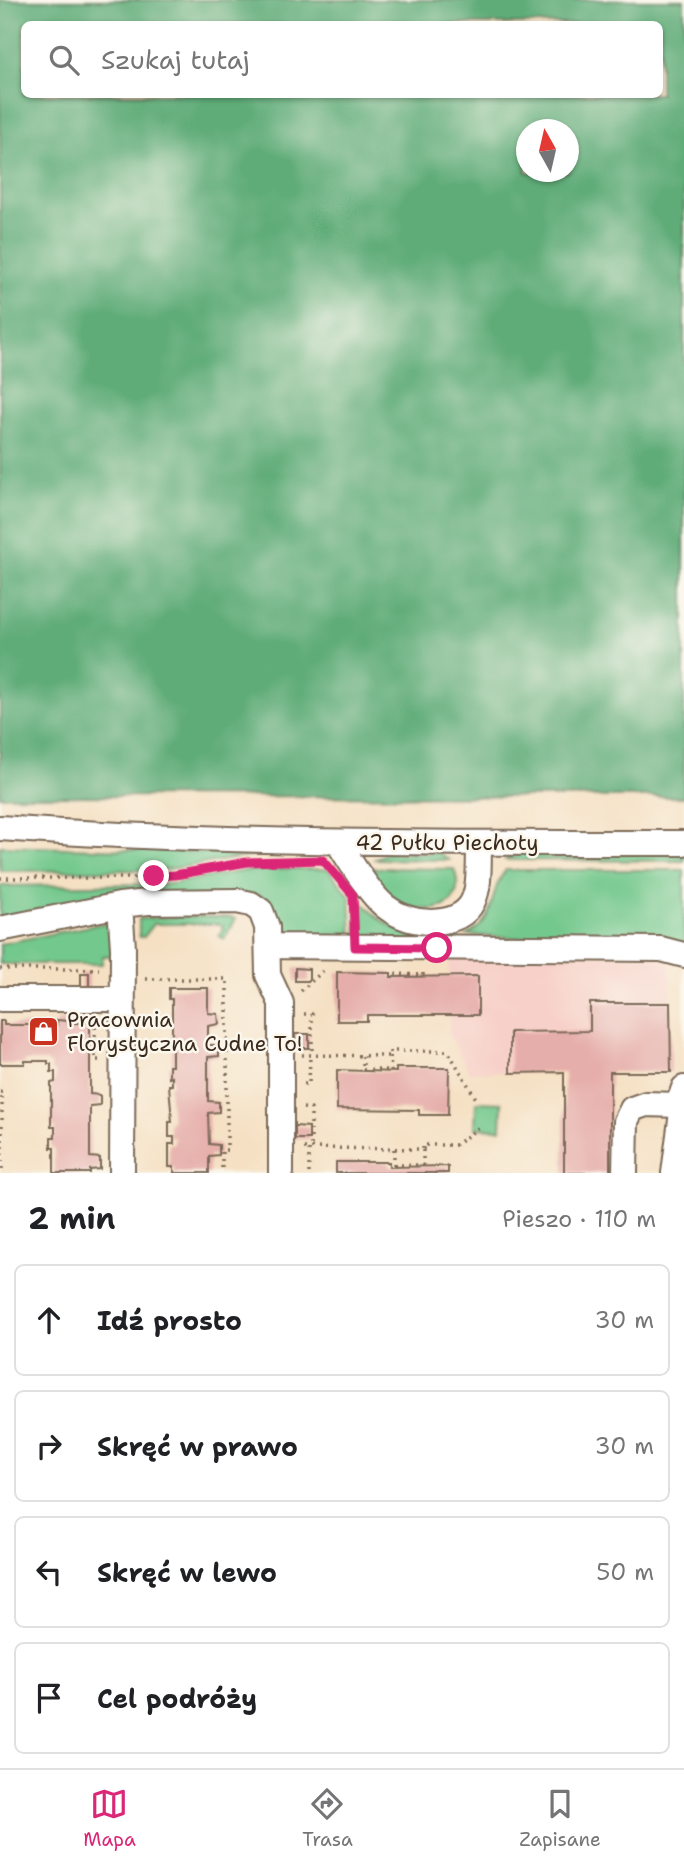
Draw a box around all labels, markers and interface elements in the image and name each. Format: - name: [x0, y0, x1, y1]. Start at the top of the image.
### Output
- search box: [21, 21, 663, 98]
- icon: search: [45, 41, 83, 79]
- text: Szukaj tutaj: [101, 42, 250, 77]
- north arrow: [516, 119, 579, 182]
- street label: 42 Pułku Piechoty: [355, 829, 539, 857]
- route end: [138, 860, 169, 891]
- route start: [421, 932, 452, 963]
- place label: Pracownia Florystyczna Cudne To!: [67, 1006, 302, 1058]
- shop icon: Pracownia Florystyczna Cudne To!: [27, 1015, 61, 1049]
- text: 2 min: [28, 1198, 115, 1239]
- text: Pieszo · 110 m: [502, 1204, 656, 1234]
- icon: ahead: [30, 1301, 68, 1339]
- text: Idź prosto: [97, 1303, 242, 1338]
- text: 30 m: [595, 1305, 654, 1335]
- icon: right: [30, 1427, 68, 1465]
- text: Skręć w prawo: [97, 1429, 298, 1464]
- text: 30 m: [595, 1431, 654, 1461]
- icon: left: [30, 1553, 68, 1591]
- text: Skręć w lewo: [97, 1555, 277, 1590]
- text: 50 m: [596, 1557, 654, 1587]
- icon: arrive: [30, 1679, 68, 1717]
- text: Cel podróży: [97, 1681, 257, 1716]
- tab: Mapa: [83, 1785, 136, 1852]
- tab: Trasa: [302, 1785, 353, 1852]
- tab: Zapisane: [519, 1785, 601, 1852]

